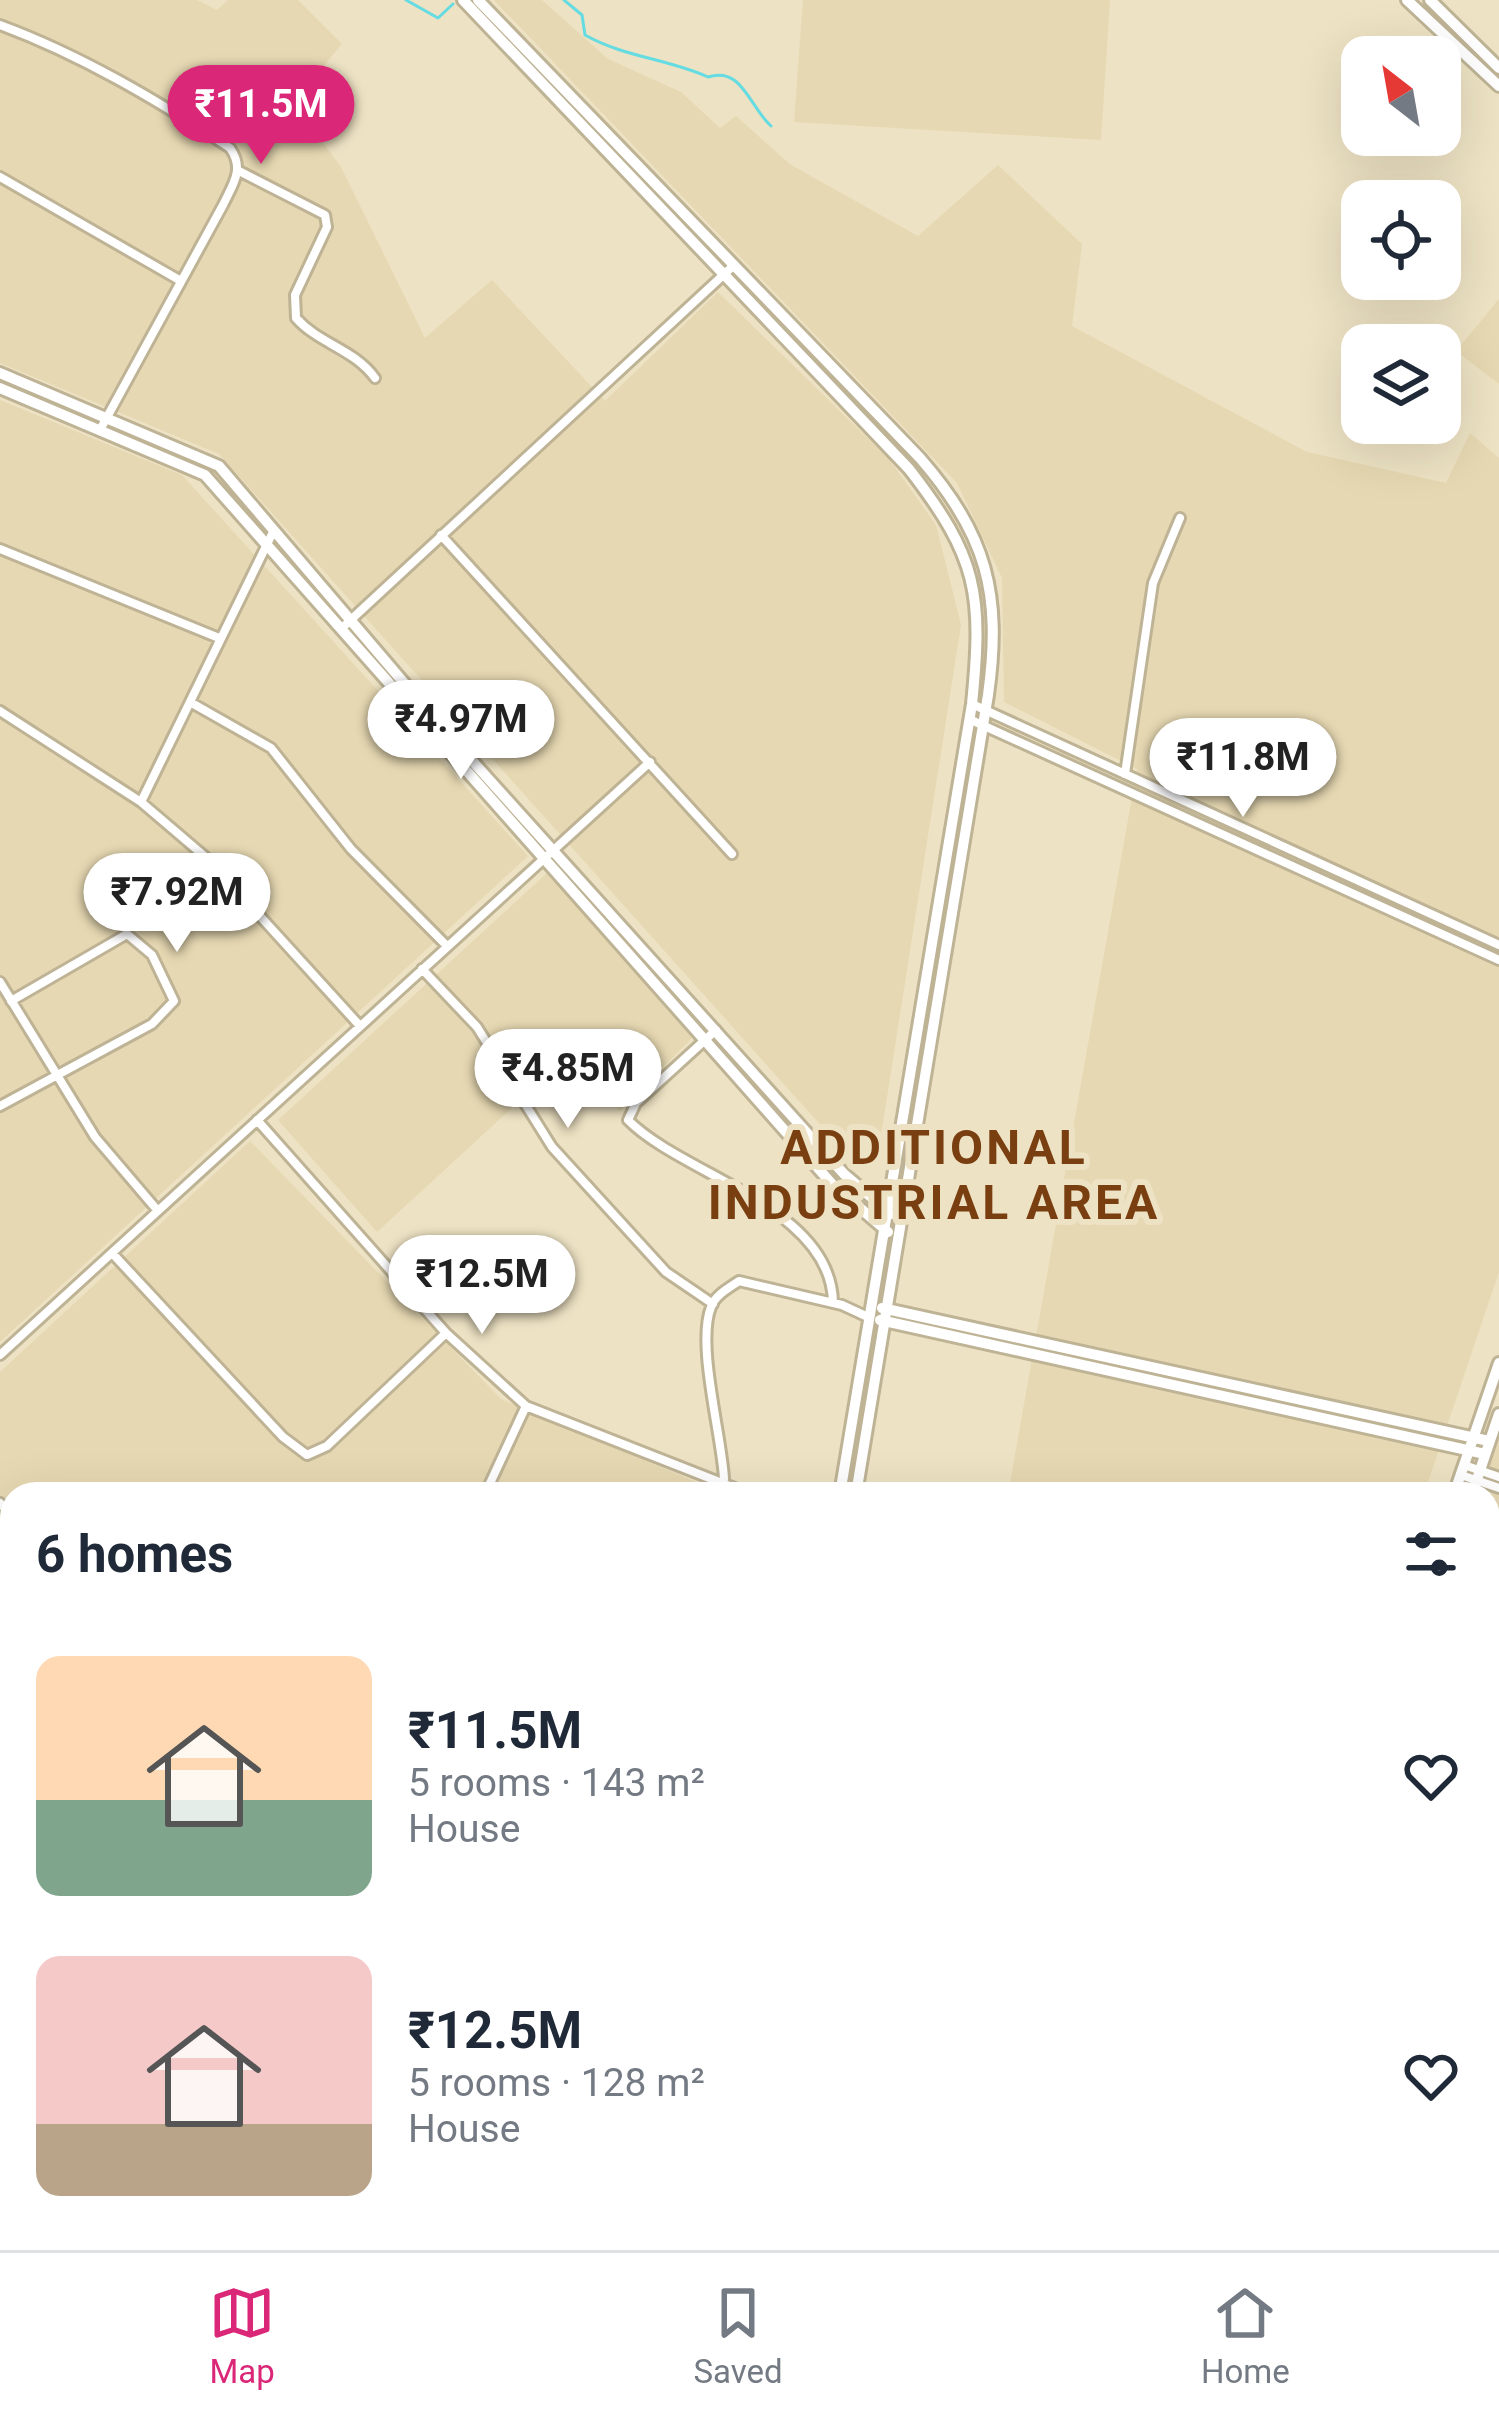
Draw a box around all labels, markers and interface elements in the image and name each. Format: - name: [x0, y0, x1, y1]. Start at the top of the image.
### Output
- north arrow: [1341, 36, 1461, 156]
- map controls: [1341, 36, 1461, 444]
- pin: ₹11.5M: [163, 65, 359, 167]
- text: ₹11.5M: [194, 81, 328, 127]
- button: locate: [1341, 180, 1461, 300]
- button: layers: [1341, 324, 1461, 444]
- pin: ₹4.97M: [363, 680, 559, 782]
- text: ₹4.97M: [394, 696, 528, 742]
- pin: ₹11.8M: [1145, 718, 1341, 820]
- text: ₹11.8M: [1176, 734, 1310, 780]
- pin: ₹7.92M: [79, 853, 275, 955]
- text: ₹7.92M: [110, 869, 244, 915]
- pin: ₹4.85M: [470, 1029, 666, 1131]
- text: ₹4.85M: [501, 1045, 635, 1091]
- district label: ADDITIONAL INDUSTRIAL AREA: [708, 1119, 1160, 1231]
- pin: ₹12.5M: [384, 1235, 580, 1337]
- text: ₹12.5M: [415, 1251, 549, 1297]
- icon: filters: [1398, 1521, 1464, 1587]
- text: 6 homes: [36, 1525, 233, 1584]
- text: ₹11.5M: [408, 1701, 582, 1760]
- icon: home: [132, 1704, 276, 1848]
- icon: heart: [1398, 1743, 1464, 1809]
- text: 5 rooms · 143 m²: [408, 1760, 705, 1806]
- text: House: [408, 1806, 520, 1852]
- text: ₹12.5M: [408, 2001, 582, 2060]
- icon: home: [132, 2004, 276, 2148]
- icon: heart: [1398, 2043, 1464, 2109]
- text: 5 rooms · 128 m²: [408, 2060, 705, 2106]
- text: House: [408, 2106, 520, 2152]
- tab: Map: [209, 2280, 275, 2391]
- tab: Saved: [693, 2280, 783, 2391]
- tab: Home: [1201, 2280, 1290, 2391]

